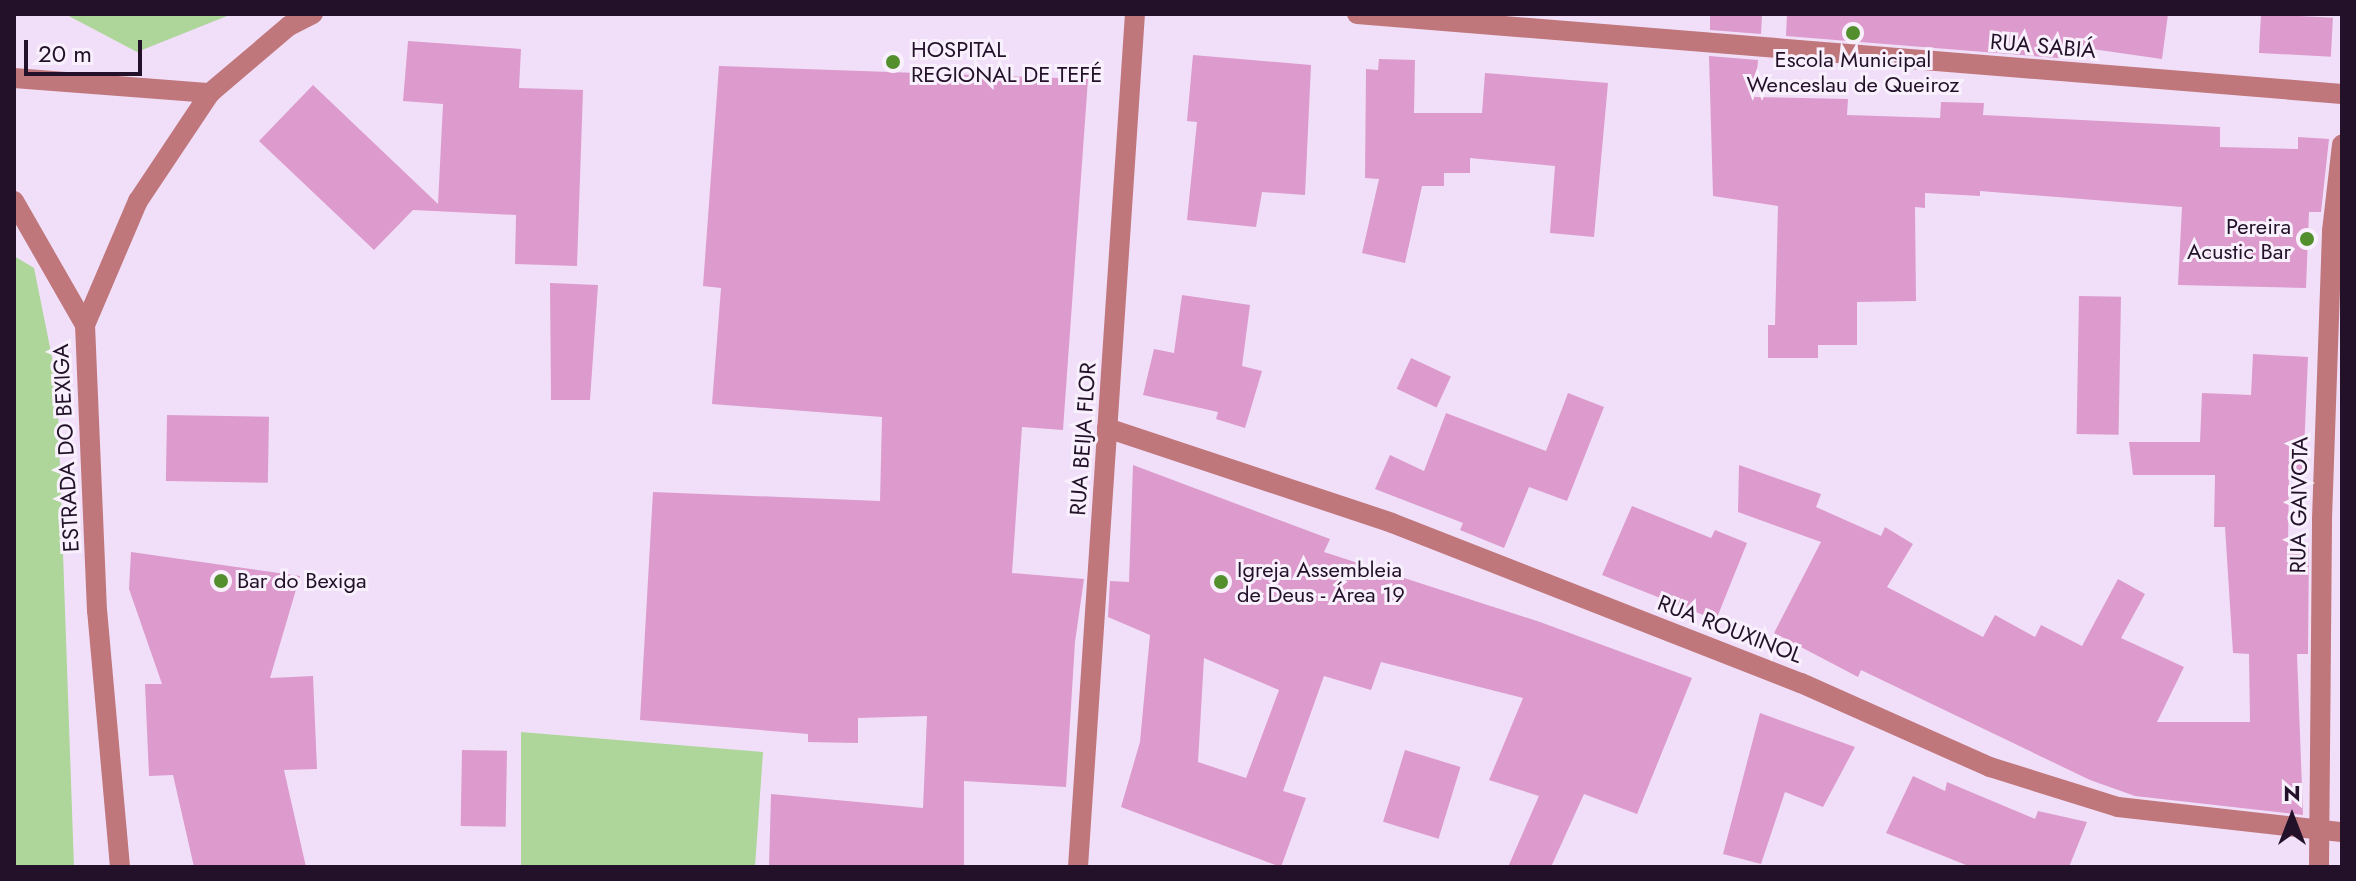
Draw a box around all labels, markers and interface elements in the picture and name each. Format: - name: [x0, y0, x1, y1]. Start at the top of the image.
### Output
- scale bar: [28, 24, 146, 74]
- marker: Escola Municipal Wenceslau de Queiroz: [1844, 24, 1862, 42]
- street label: RUA SABIÁ: [1989, 28, 2097, 64]
- text: 20 m: [38, 36, 92, 71]
- place label: HOSPITAL REGIONAL DE TEFÉ: [911, 36, 1102, 88]
- place label: Escola Municipal Wenceslau de Queiroz: [1747, 46, 1959, 98]
- marker: HOSPITAL REGIONAL DE TEFÉ: [882, 51, 904, 73]
- place label: Pereira Acustic Bar: [2187, 213, 2291, 264]
- marker: Pereira Acustic Bar: [2298, 230, 2316, 248]
- street label: ESTRADA DO BEXIGA: [47, 343, 85, 553]
- street label: RUA BEIJA FLOR: [1064, 362, 1102, 516]
- street label: RUA GAIVOTA: [2285, 436, 2313, 574]
- place label: Igreja Assembleia de Deus - Área 19: [1237, 556, 1405, 608]
- place label: Bar do Bexiga: [237, 568, 367, 594]
- marker: Bar do Bexiga: [212, 572, 230, 590]
- marker: Igreja Assembleia de Deus - Área 19: [1212, 573, 1230, 591]
- street label: RUA ROUXINOL: [1654, 589, 1806, 669]
- north arrow: [2252, 777, 2332, 857]
- text: N: [2283, 777, 2301, 809]

